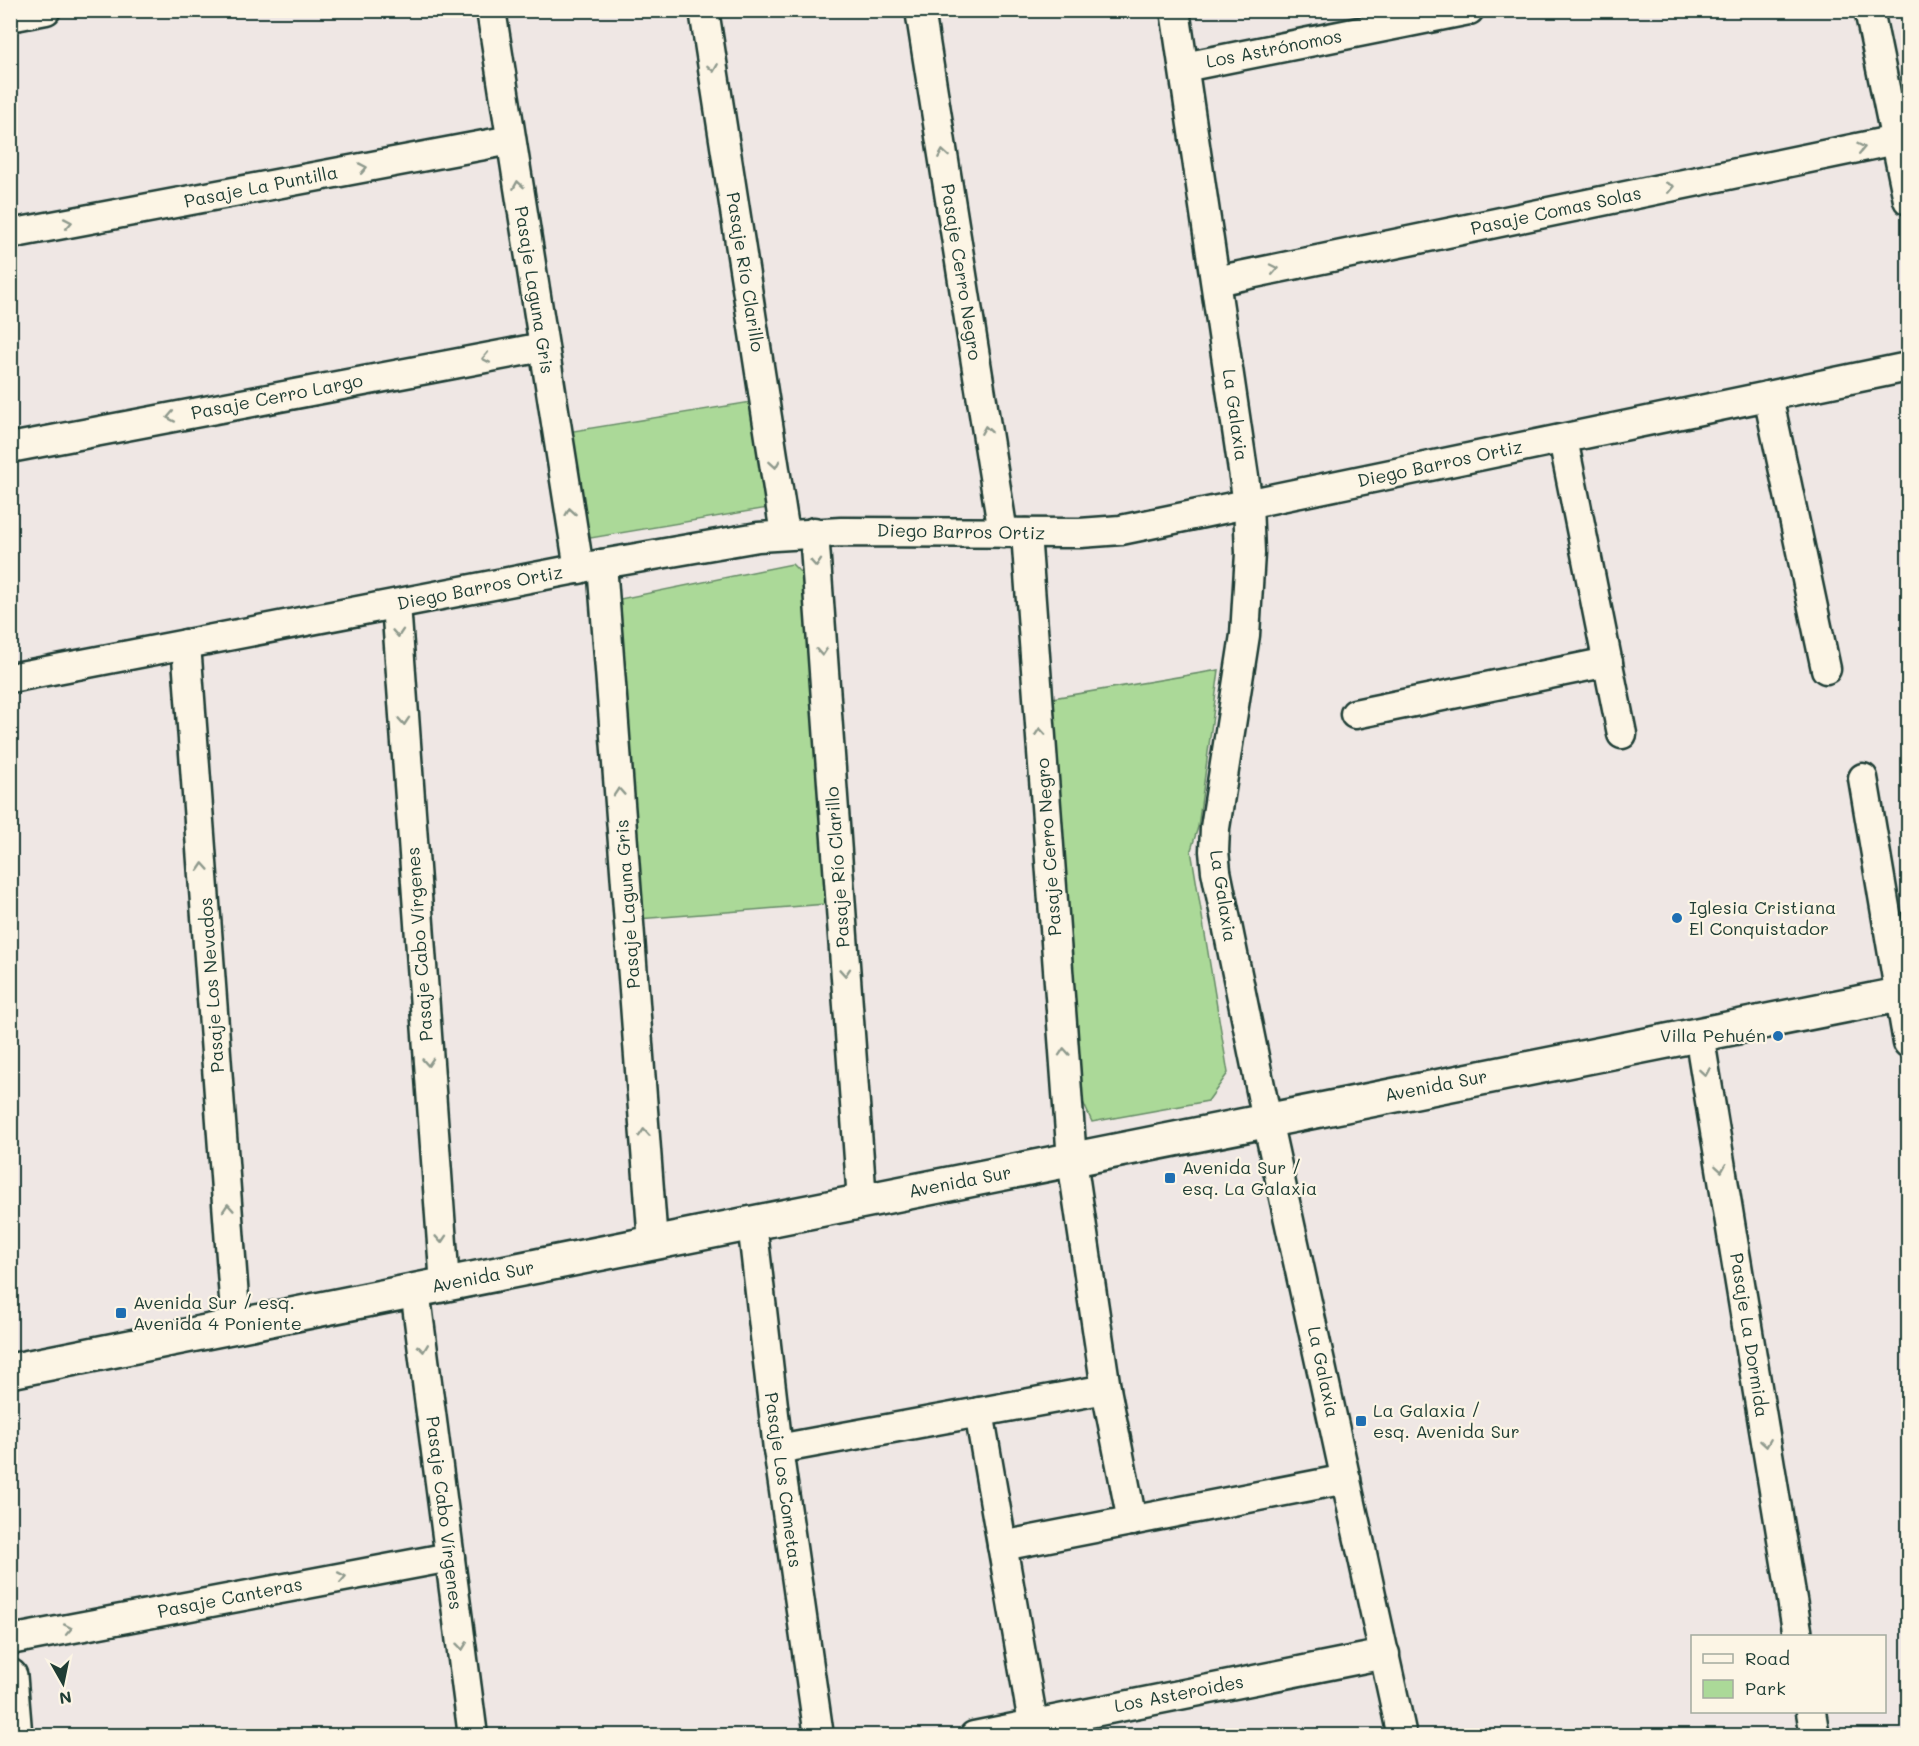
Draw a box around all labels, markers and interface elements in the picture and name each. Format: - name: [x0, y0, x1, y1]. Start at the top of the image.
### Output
- street label: Los Astrónomos: [1204, 23, 1344, 73]
- one-way arrow: [707, 64, 719, 73]
- one-way arrow: [1856, 142, 1866, 155]
- one-way arrow: [937, 150, 949, 159]
- street label: Pasaje La Puntilla: [182, 159, 340, 213]
- one-way arrow: [357, 162, 367, 175]
- one-way arrow: [512, 180, 524, 189]
- street label: Pasaje Comas Solas: [1468, 180, 1643, 240]
- one-way arrow: [1665, 181, 1675, 194]
- street label: Pasaje Cerro Negro: [936, 182, 988, 362]
- street label: Pasaje Río Clarillo: [721, 190, 771, 354]
- street label: Pasaje Laguna Gris: [510, 204, 560, 376]
- one-way arrow: [63, 217, 73, 230]
- one-way arrow: [1268, 263, 1278, 276]
- one-way arrow: [481, 351, 491, 363]
- street label: La Galaxia: [1218, 367, 1254, 462]
- street label: Pasaje Cerro Largo: [189, 368, 365, 424]
- one-way arrow: [166, 410, 176, 423]
- one-way arrow: [981, 425, 993, 434]
- street label: Diego Barros Ortiz: [1355, 434, 1525, 492]
- one-way arrow: [768, 460, 780, 469]
- one-way arrow: [564, 507, 576, 516]
- street label: Diego Barros Ortiz: [877, 518, 1045, 544]
- one-way arrow: [809, 558, 822, 567]
- street label: Diego Barros Ortiz: [395, 559, 565, 615]
- one-way arrow: [391, 629, 404, 638]
- one-way arrow: [816, 648, 829, 657]
- one-way arrow: [398, 717, 411, 726]
- one-way arrow: [1034, 727, 1047, 736]
- street label: Pasaje Cerro Negro: [1030, 757, 1066, 937]
- street label: Pasaje Río Clarillo: [819, 785, 855, 949]
- one-way arrow: [613, 787, 626, 796]
- street label: Pasaje Laguna Gris: [609, 819, 645, 990]
- street label: Pasaje Cabo Vírgenes: [400, 846, 438, 1042]
- street label: La Galaxia: [1205, 848, 1243, 943]
- one-way arrow: [197, 862, 210, 872]
- place label: Iglesia Cristiana El Conquistador: [1689, 895, 1836, 940]
- street label: Pasaje Los Nevados: [193, 897, 229, 1074]
- marker: Iglesia Cristiana El Conquistador: [1670, 911, 1684, 925]
- one-way arrow: [839, 968, 852, 977]
- place label: Villa Pehuén: [1660, 1023, 1766, 1047]
- marker: Villa Pehuén: [1771, 1029, 1785, 1043]
- one-way arrow: [1058, 1047, 1071, 1056]
- one-way arrow: [422, 1058, 435, 1067]
- street label: Avenida Sur: [1382, 1063, 1489, 1107]
- one-way arrow: [1698, 1067, 1711, 1077]
- one-way arrow: [638, 1128, 651, 1137]
- place label: Avenida Sur / esq. La Galaxia: [1182, 1155, 1317, 1200]
- street label: Avenida Sur: [906, 1159, 1013, 1203]
- one-way arrow: [1714, 1162, 1727, 1172]
- marker: Avenida Sur / esq. La Galaxia: [1163, 1171, 1177, 1185]
- one-way arrow: [221, 1204, 234, 1213]
- one-way arrow: [434, 1235, 447, 1244]
- street label: Pasaje La Dormida: [1725, 1251, 1775, 1419]
- street label: Avenida Sur: [429, 1254, 536, 1298]
- place label: Avenida Sur / esq. Avenida 4 Poniente: [133, 1290, 302, 1335]
- marker: Avenida Sur / esq. Avenida 4 Poniente: [114, 1306, 128, 1320]
- street label: La Galaxia: [1303, 1324, 1345, 1420]
- one-way arrow: [416, 1344, 429, 1353]
- street label: Pasaje Los Cometas: [760, 1391, 808, 1569]
- place label: La Galaxia / esq. Avenida Sur: [1373, 1398, 1520, 1443]
- marker: La Galaxia / esq. Avenida Sur: [1354, 1414, 1368, 1428]
- street label: Pasaje Cabo Vírgenes: [421, 1415, 469, 1611]
- one-way arrow: [1760, 1438, 1772, 1448]
- street label: Pasaje Canteras: [155, 1571, 304, 1623]
- one-way arrow: [337, 1571, 347, 1584]
- one-way arrow: [63, 1623, 73, 1636]
- legend: [1691, 1635, 1886, 1713]
- one-way arrow: [455, 1641, 467, 1651]
- text: Road: [1745, 1646, 1790, 1670]
- north arrow: [33, 1653, 93, 1713]
- street label: Los Asteroides: [1112, 1669, 1246, 1717]
- text: Park: [1745, 1676, 1786, 1700]
- text: N: [58, 1687, 73, 1710]

